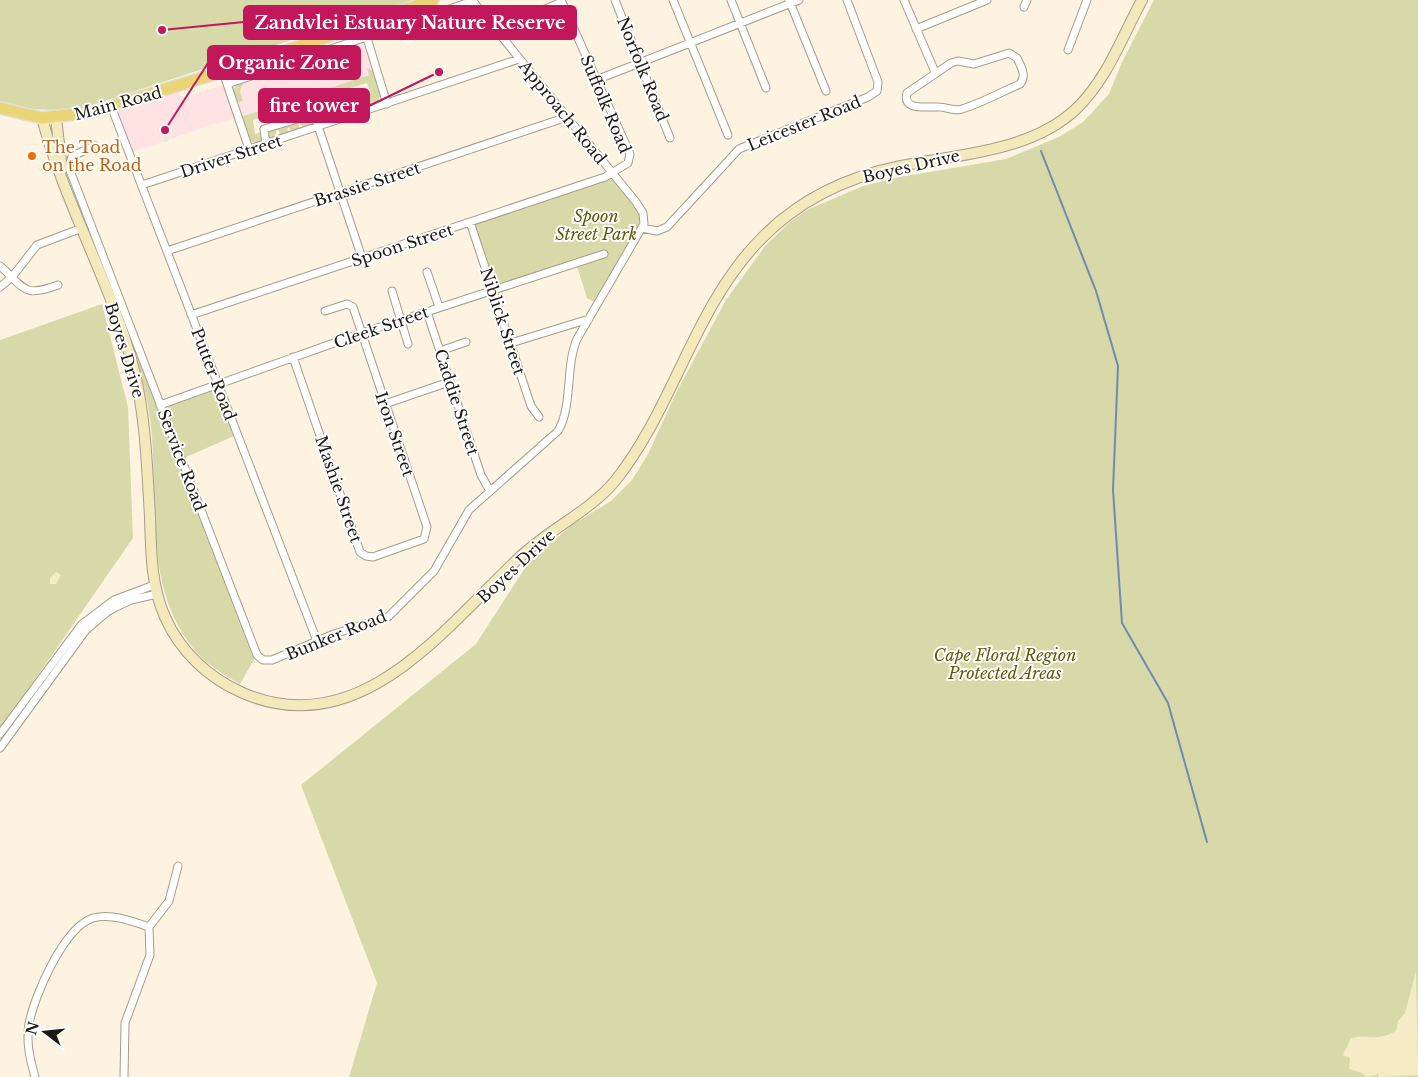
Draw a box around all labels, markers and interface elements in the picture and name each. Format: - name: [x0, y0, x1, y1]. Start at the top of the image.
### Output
- callout: Zandvlei Estuary Nature Reserve: [244, 6, 576, 39]
- text: Zandvlei Estuary Nature Reserve: [254, 12, 566, 34]
- street label: Norfolk Road: [613, 14, 673, 124]
- callout: Organic Zone: [208, 46, 360, 79]
- text: Organic Zone: [218, 52, 350, 74]
- street label: Suffolk Road: [576, 52, 636, 156]
- street label: Approach Road: [514, 55, 611, 168]
- street label: Main Road: [72, 82, 164, 124]
- callout: fire tower: [259, 89, 369, 122]
- street label: Leicester Road: [744, 91, 864, 155]
- text: fire tower: [269, 95, 359, 117]
- street label: Driver Street: [178, 130, 284, 182]
- place label: The Toad on the Road: [42, 137, 142, 175]
- street label: Boyes Drive: [860, 145, 962, 187]
- marker: The Toad on the Road: [26, 150, 38, 162]
- street label: Brassie Street: [311, 157, 423, 211]
- park label: Spoon Street Park: [555, 206, 637, 244]
- street label: Spoon Street: [349, 219, 455, 271]
- street label: Niblick Street: [476, 265, 530, 377]
- street label: Boyes Drive: [101, 300, 149, 400]
- street label: Cleek Street: [331, 301, 431, 353]
- street label: Putter Road: [187, 325, 241, 423]
- street label: Caddie Street: [430, 346, 484, 458]
- street label: Iron Street: [371, 389, 419, 479]
- street label: Service Road: [153, 406, 211, 514]
- street label: Mashie Street: [311, 433, 367, 545]
- street label: Boyes Drive: [473, 525, 559, 607]
- street label: Bunker Road: [283, 606, 389, 664]
- park label: Cape Floral Region Protected Areas: [934, 645, 1076, 683]
- north arrow: [20, 1007, 70, 1057]
- text: N: [22, 1020, 43, 1037]

